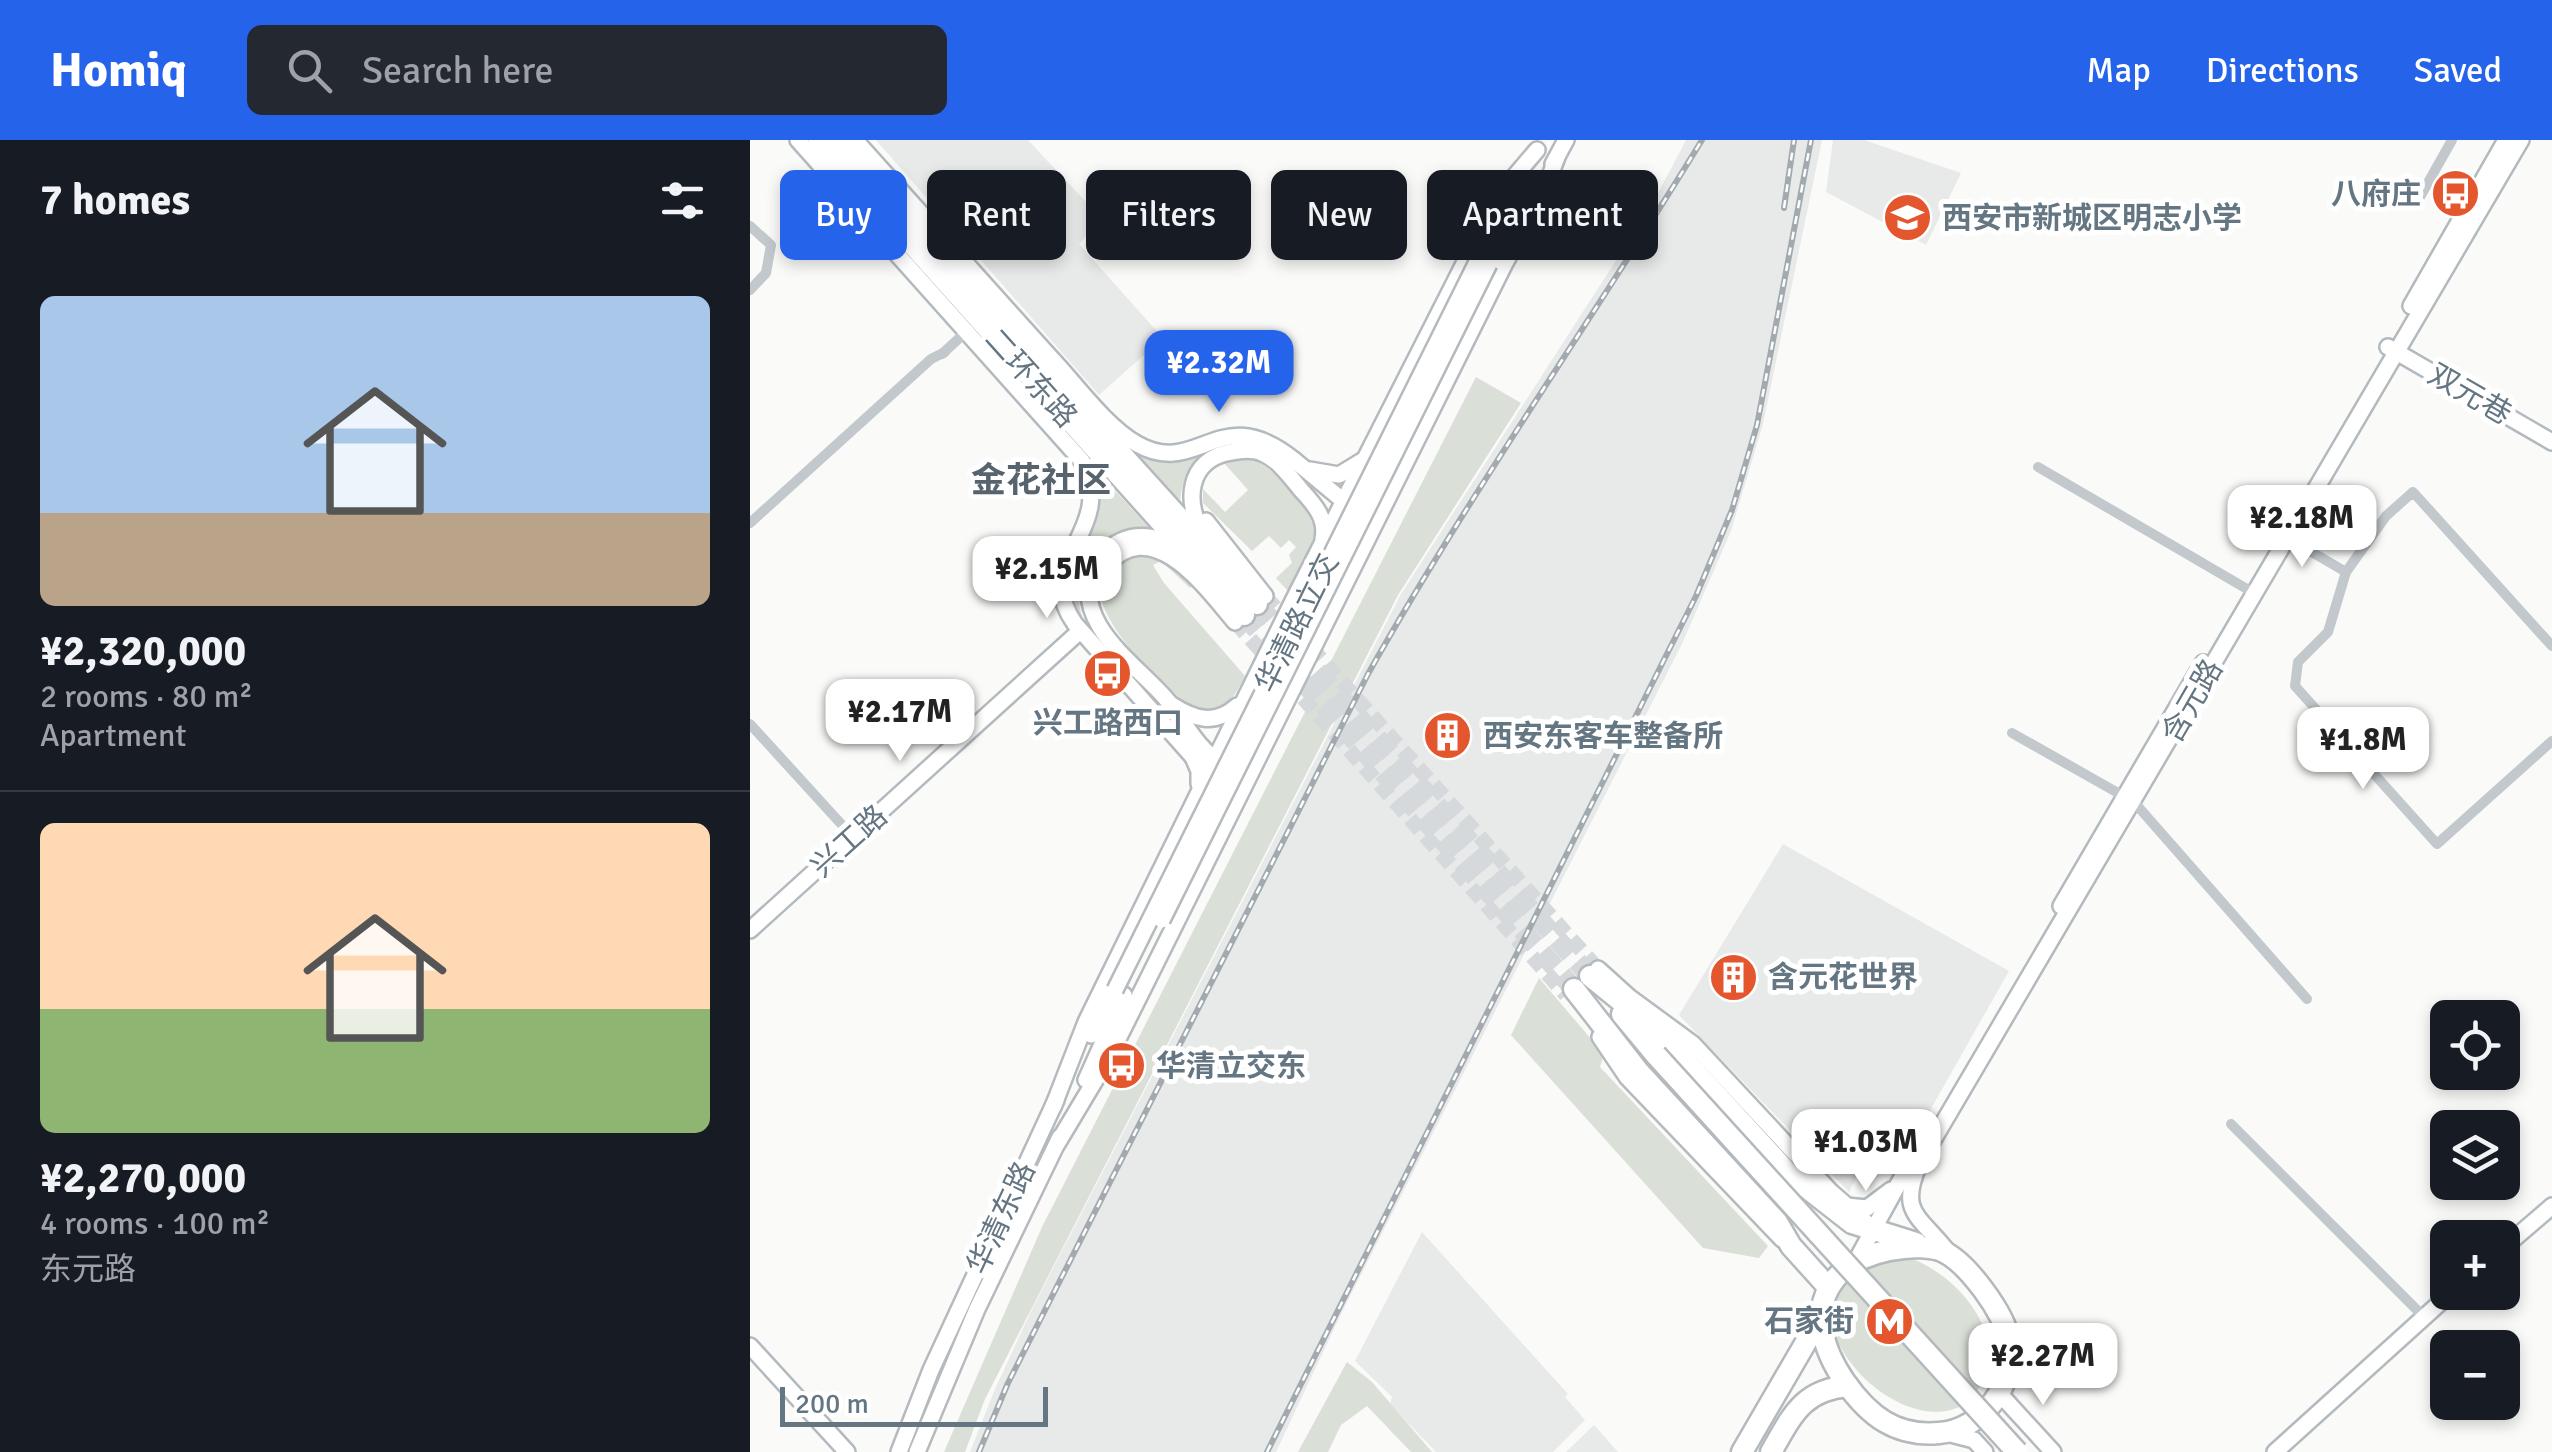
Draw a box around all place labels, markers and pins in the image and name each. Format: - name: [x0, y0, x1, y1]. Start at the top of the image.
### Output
- bus stop icon: 八府庄: [2430, 168, 2482, 220]
- place label: 八府庄: [2331, 176, 2421, 213]
- school or university icon: 西安市新城区明志小学: [1881, 192, 1933, 244]
- place label: 西安市新城区明志小学: [1942, 200, 2242, 237]
- pin: ¥2.32M: [1138, 330, 1300, 415]
- pin: ¥2.18M: [2221, 485, 2383, 570]
- pin: ¥2.15M: [966, 536, 1128, 621]
- bus stop icon: 兴工路西口: [1082, 648, 1134, 700]
- pin: ¥2.17M: [819, 679, 981, 764]
- place label: 兴工路西口: [1033, 705, 1183, 742]
- pin: ¥1.8M: [2293, 707, 2433, 792]
- building icon: 西安东客车整备所: [1422, 710, 1474, 762]
- place label: 西安东客车整备所: [1483, 718, 1723, 755]
- building icon: 含元花世界: [1707, 951, 1759, 1003]
- place label: 含元花世界: [1768, 959, 1918, 996]
- bus stop icon: 华清立交东: [1095, 1040, 1147, 1092]
- place label: 华清立交东: [1156, 1048, 1306, 1085]
- pin: ¥1.03M: [1785, 1109, 1947, 1194]
- metro station icon: 石家街: [1863, 1295, 1915, 1347]
- place label: 石家街: [1764, 1303, 1854, 1340]
- pin: ¥2.27M: [1962, 1323, 2124, 1408]

